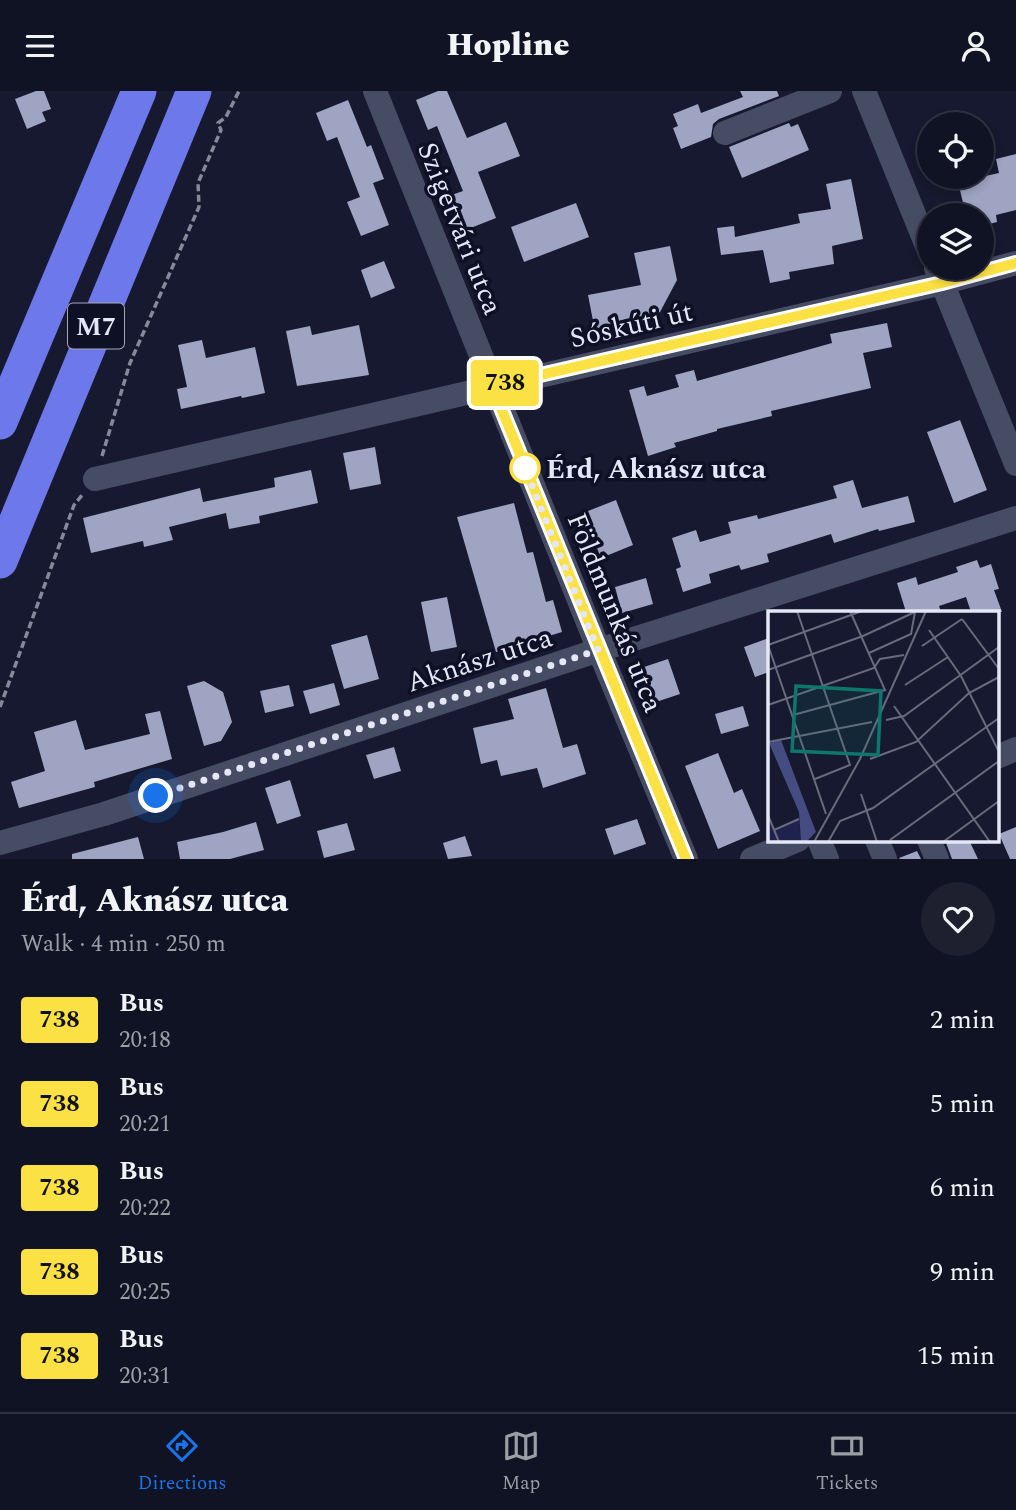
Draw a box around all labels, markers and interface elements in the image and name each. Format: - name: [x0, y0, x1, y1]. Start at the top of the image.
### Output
- text: Hopline: [446, 21, 570, 70]
- icon: menu: [21, 27, 59, 65]
- icon: person: [957, 27, 995, 65]
- map controls: [917, 112, 994, 280]
- button: locate: [917, 112, 994, 189]
- street label: Szigetvári utca: [405, 136, 514, 322]
- button: layers: [917, 203, 994, 280]
- street label: Sóskúti út: [566, 290, 697, 360]
- road number: M7: [68, 303, 124, 349]
- line badge: 738: [465, 360, 545, 406]
- text: 738: [485, 365, 525, 401]
- place label: Érd, Aknász utca: [546, 448, 767, 491]
- marker: Érd, Aknász utca: [510, 453, 540, 483]
- street label: Földmunkás utca: [555, 506, 674, 719]
- inset map: [768, 611, 998, 841]
- street label: Aknász utca: [401, 617, 558, 704]
- your location: [138, 778, 173, 813]
- text: Érd, Aknász utca: [21, 876, 288, 926]
- button: heart: [921, 882, 995, 956]
- text: Walk · 4 min · 250 m: [21, 927, 226, 962]
- text: Bus: [119, 983, 164, 1023]
- text: 2 min: [930, 1000, 995, 1040]
- text: 738: [39, 1002, 80, 1038]
- text: 20:18: [119, 1023, 171, 1058]
- text: Bus: [119, 1067, 164, 1107]
- text: 5 min: [930, 1084, 995, 1124]
- text: 738: [39, 1086, 80, 1122]
- text: 20:21: [119, 1107, 171, 1142]
- text: Bus: [119, 1151, 164, 1191]
- text: 6 min: [930, 1168, 995, 1208]
- text: 738: [39, 1170, 80, 1206]
- text: 20:22: [119, 1191, 171, 1226]
- text: Bus: [119, 1235, 164, 1275]
- text: 9 min: [930, 1252, 995, 1292]
- text: 738: [39, 1254, 80, 1290]
- text: 20:25: [119, 1275, 171, 1310]
- text: Bus: [119, 1319, 164, 1359]
- text: 15 min: [917, 1336, 995, 1376]
- text: 738: [39, 1338, 80, 1374]
- text: 20:31: [119, 1359, 171, 1394]
- tab: Directions: [138, 1427, 227, 1498]
- tab: Map: [502, 1427, 540, 1498]
- tab: Tickets: [816, 1427, 878, 1498]

